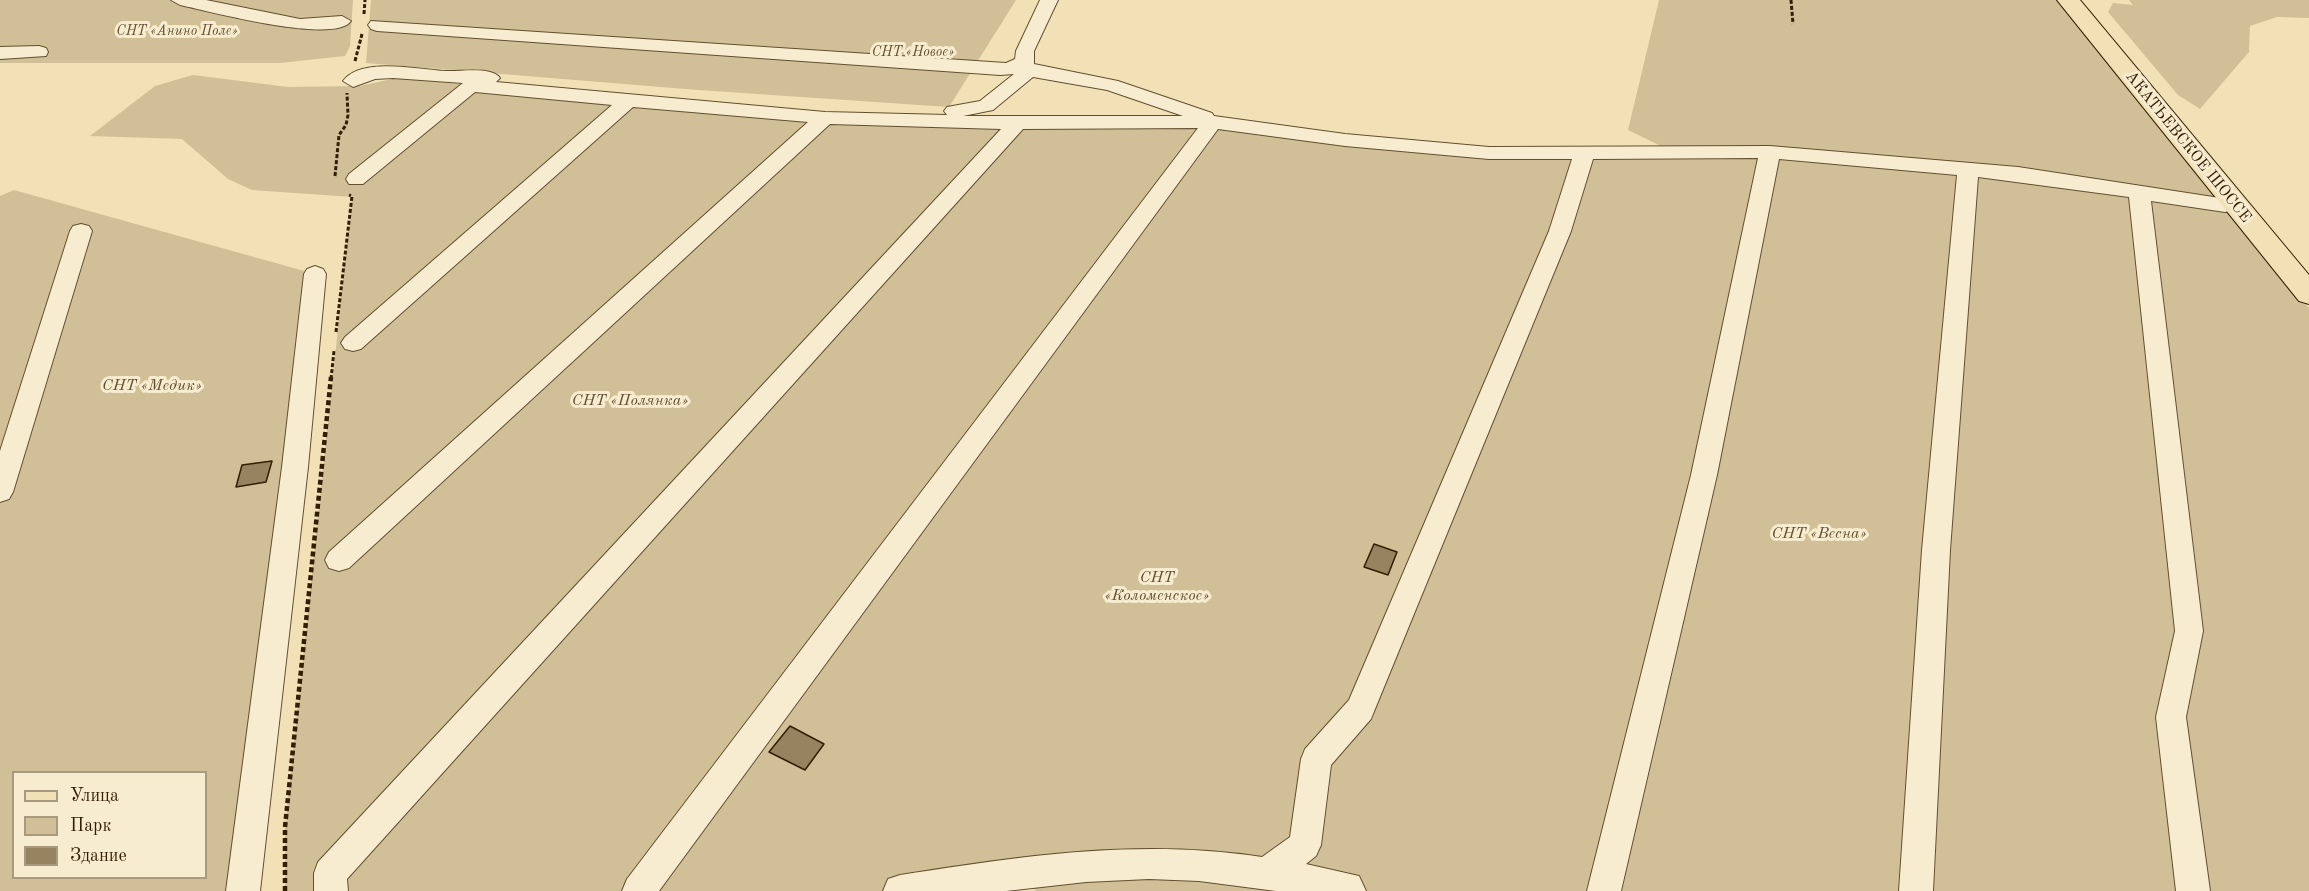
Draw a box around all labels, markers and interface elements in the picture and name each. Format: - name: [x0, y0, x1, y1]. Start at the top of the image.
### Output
- park label: СНТ «Анино Поле»: [116, 23, 238, 39]
- park label: СНТ «Новое»: [872, 44, 954, 60]
- street label: АКАТЬЕВСКОЕ ШОССЕ: [2121, 67, 2255, 227]
- park label: СНТ «Медик»: [102, 376, 202, 396]
- park label: СНТ «Полянка»: [572, 391, 688, 411]
- park label: СНТ «Весна»: [1771, 524, 1867, 544]
- park label: СНТ «Коломенское»: [1105, 568, 1209, 606]
- legend: [12, 771, 207, 879]
- text: Улица: [70, 787, 119, 805]
- text: Парк: [70, 817, 111, 835]
- text: Здание: [70, 847, 127, 865]

